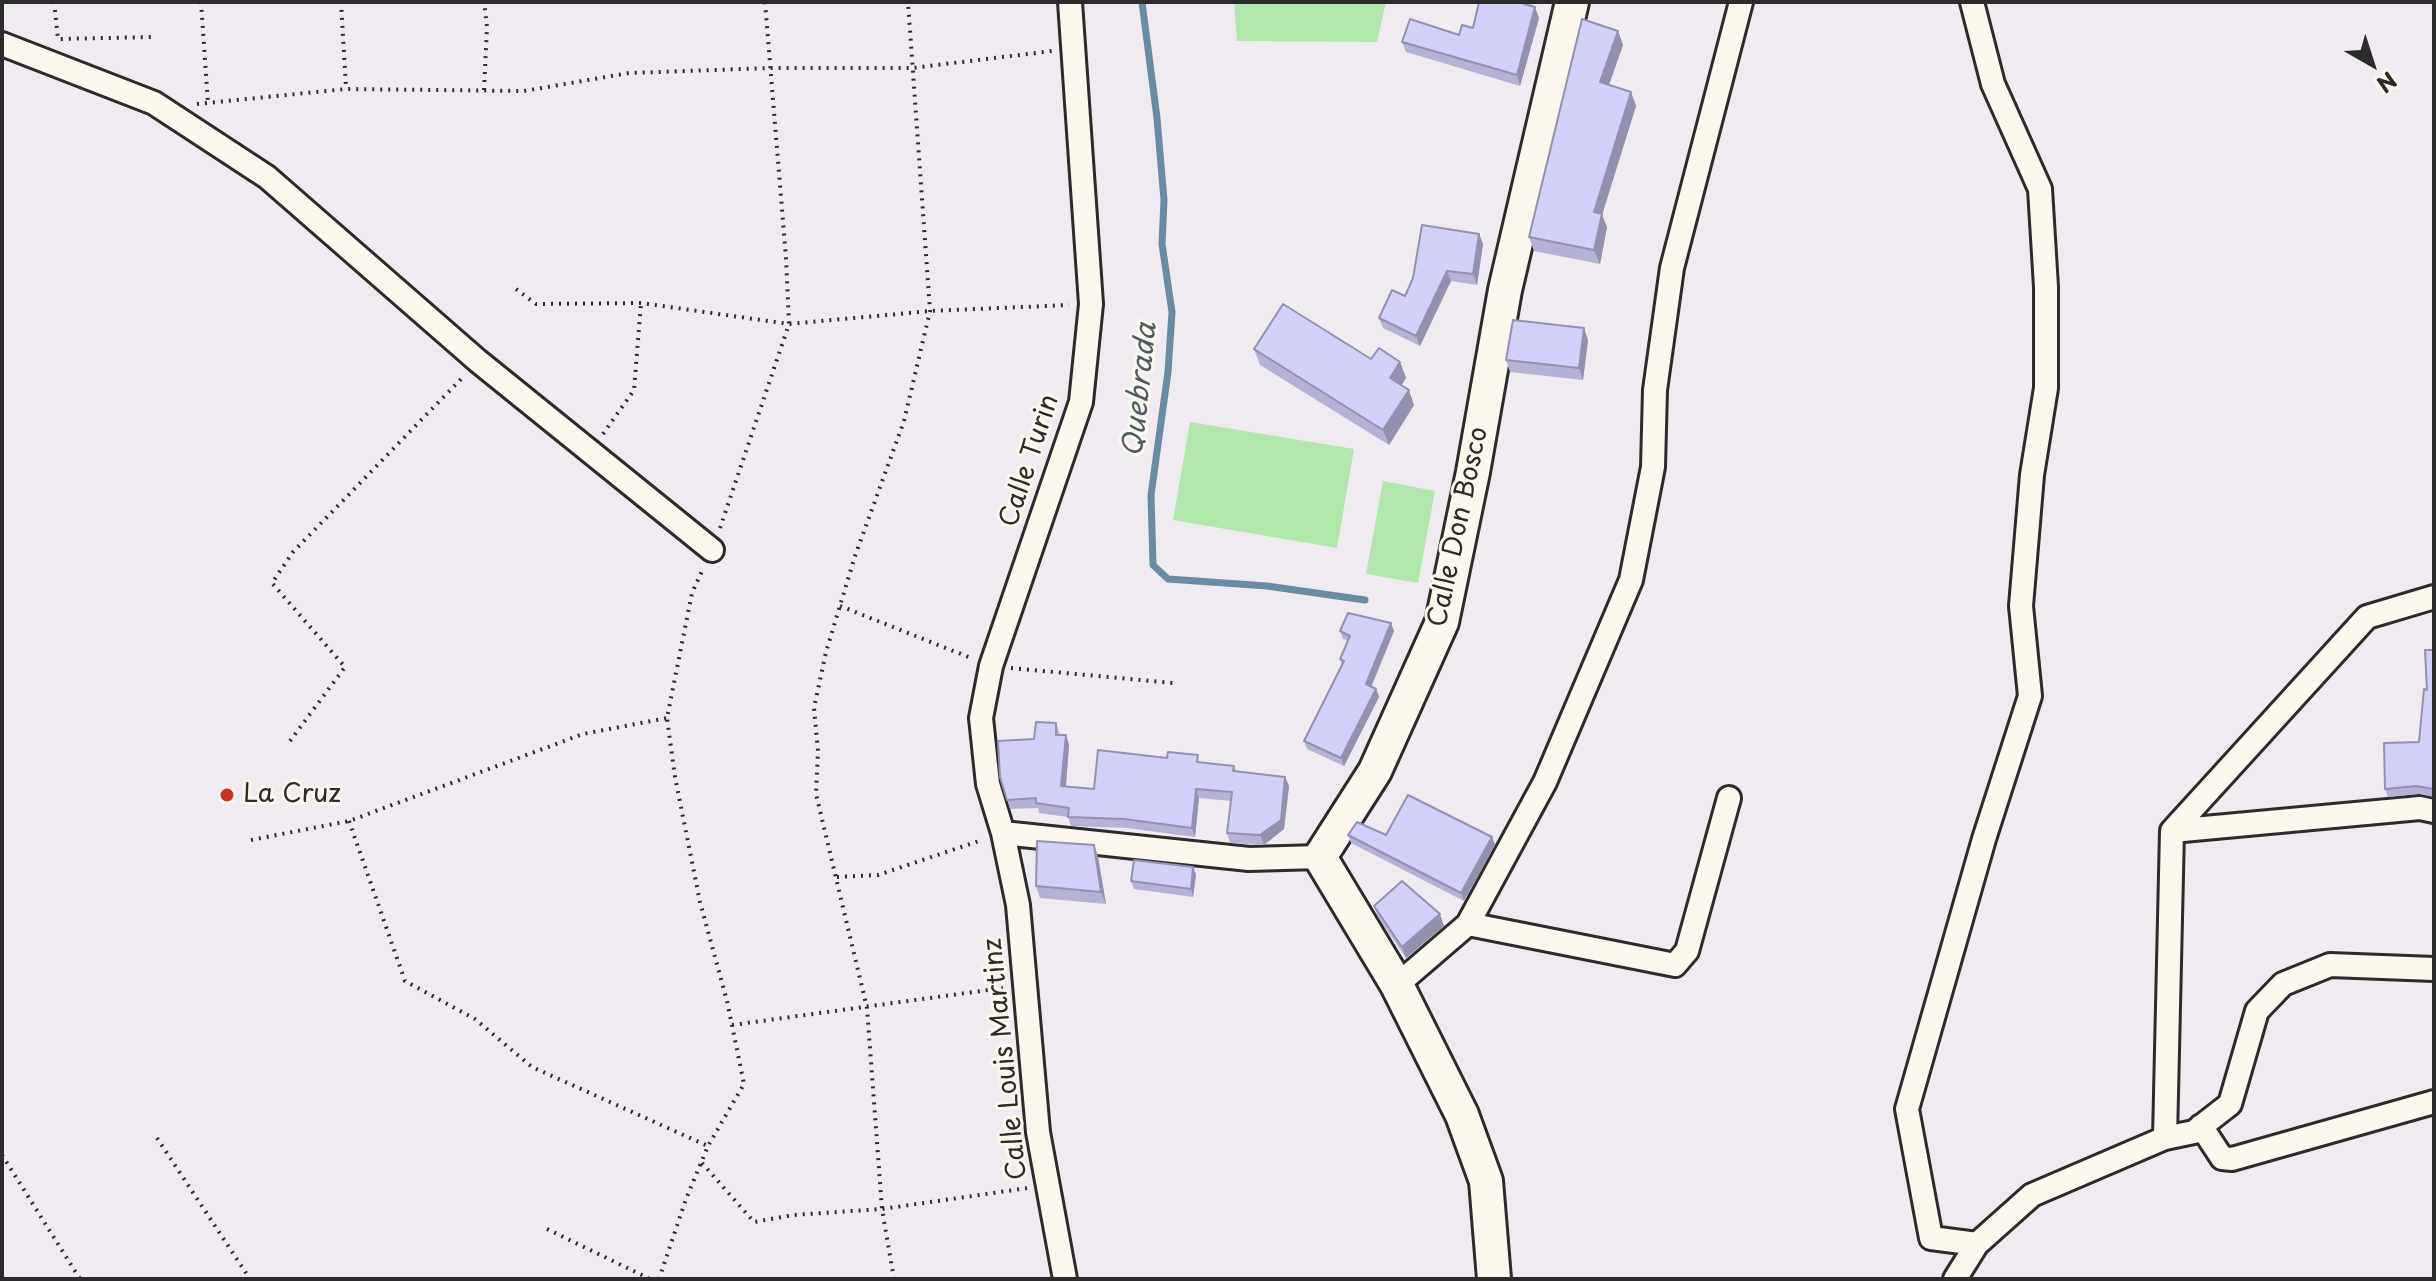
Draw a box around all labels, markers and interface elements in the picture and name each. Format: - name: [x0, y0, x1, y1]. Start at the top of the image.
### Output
- north arrow: [2332, 24, 2412, 104]
- text: N: [2370, 65, 2405, 101]
- water label: Quebrada: [1117, 321, 1165, 459]
- street label: Calle Turin: [994, 391, 1066, 531]
- street label: Calle Don Bosco: [1423, 424, 1495, 630]
- place label: La Cruz: [243, 779, 341, 811]
- marker: La Cruz: [218, 786, 236, 804]
- street label: Calle Louis Martinz: [978, 937, 1034, 1181]

